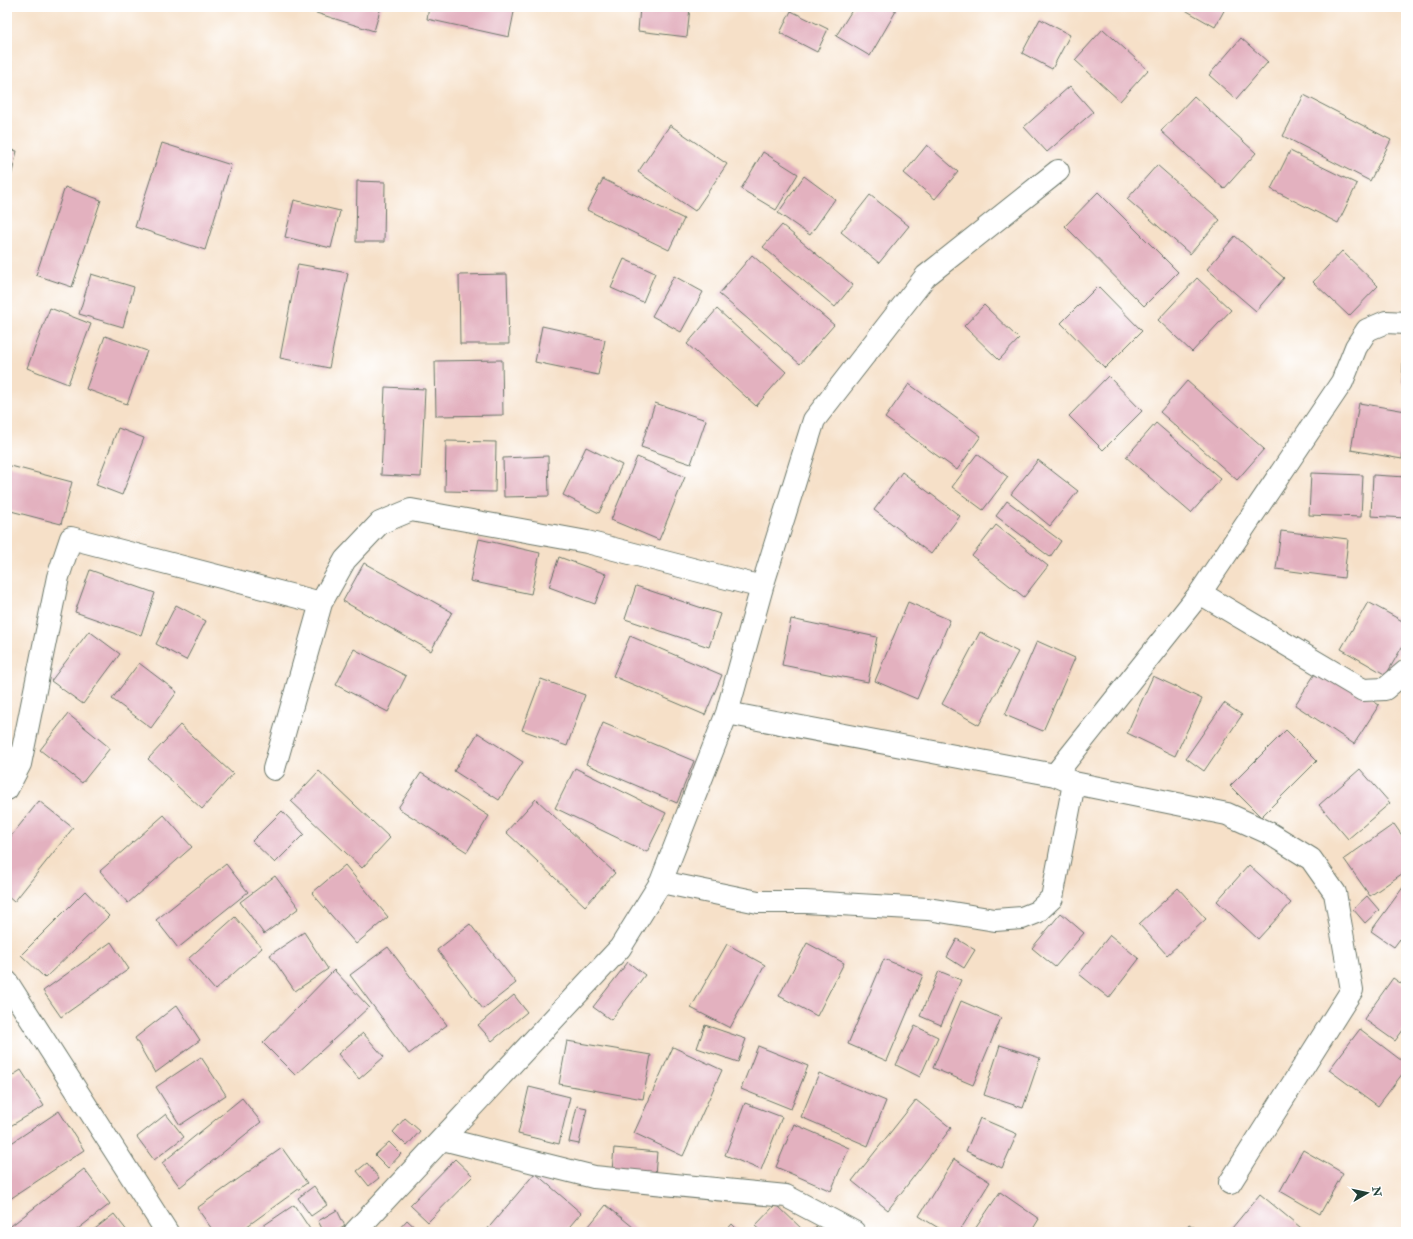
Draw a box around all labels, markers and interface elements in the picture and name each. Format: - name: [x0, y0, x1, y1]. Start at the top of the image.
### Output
- north arrow: [1347, 1173, 1387, 1213]
- text: N: [1369, 1185, 1384, 1199]

